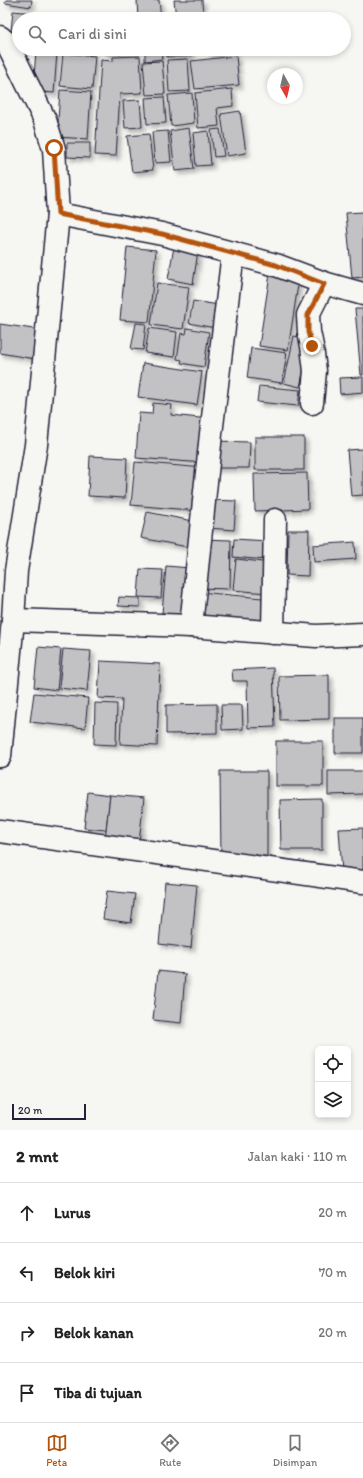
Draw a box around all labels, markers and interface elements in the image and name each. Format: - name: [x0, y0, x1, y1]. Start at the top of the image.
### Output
- search box: [12, 12, 351, 56]
- icon: search: [26, 23, 48, 45]
- text: Cari di sini: [58, 25, 127, 43]
- north arrow: [267, 68, 303, 104]
- route start: [45, 139, 63, 157]
- route end: [303, 337, 321, 355]
- map controls: [315, 1046, 351, 1118]
- button: locate: [315, 1046, 351, 1082]
- button: layers: [315, 1082, 351, 1118]
- scale bar: [12, 1102, 86, 1121]
- text: 20 m: [18, 1104, 42, 1117]
- text: 2 mnt: [16, 1146, 59, 1166]
- text: Jalan kaki · 110 m: [248, 1149, 347, 1164]
- icon: ahead: [16, 1202, 38, 1224]
- text: Lurus: [54, 1204, 91, 1222]
- text: 20 m: [318, 1205, 347, 1220]
- icon: left: [16, 1262, 38, 1284]
- text: Belok kiri: [54, 1264, 115, 1282]
- text: 70 m: [319, 1265, 347, 1280]
- icon: right: [16, 1322, 38, 1344]
- text: Belok kanan: [54, 1324, 134, 1342]
- text: 20 m: [318, 1325, 347, 1340]
- icon: arrive: [16, 1382, 38, 1404]
- text: Tiba di tujuan: [54, 1384, 142, 1402]
- tab: Peta: [46, 1432, 68, 1469]
- tab: Rute: [159, 1432, 181, 1469]
- tab: Disimpan: [273, 1432, 317, 1469]

